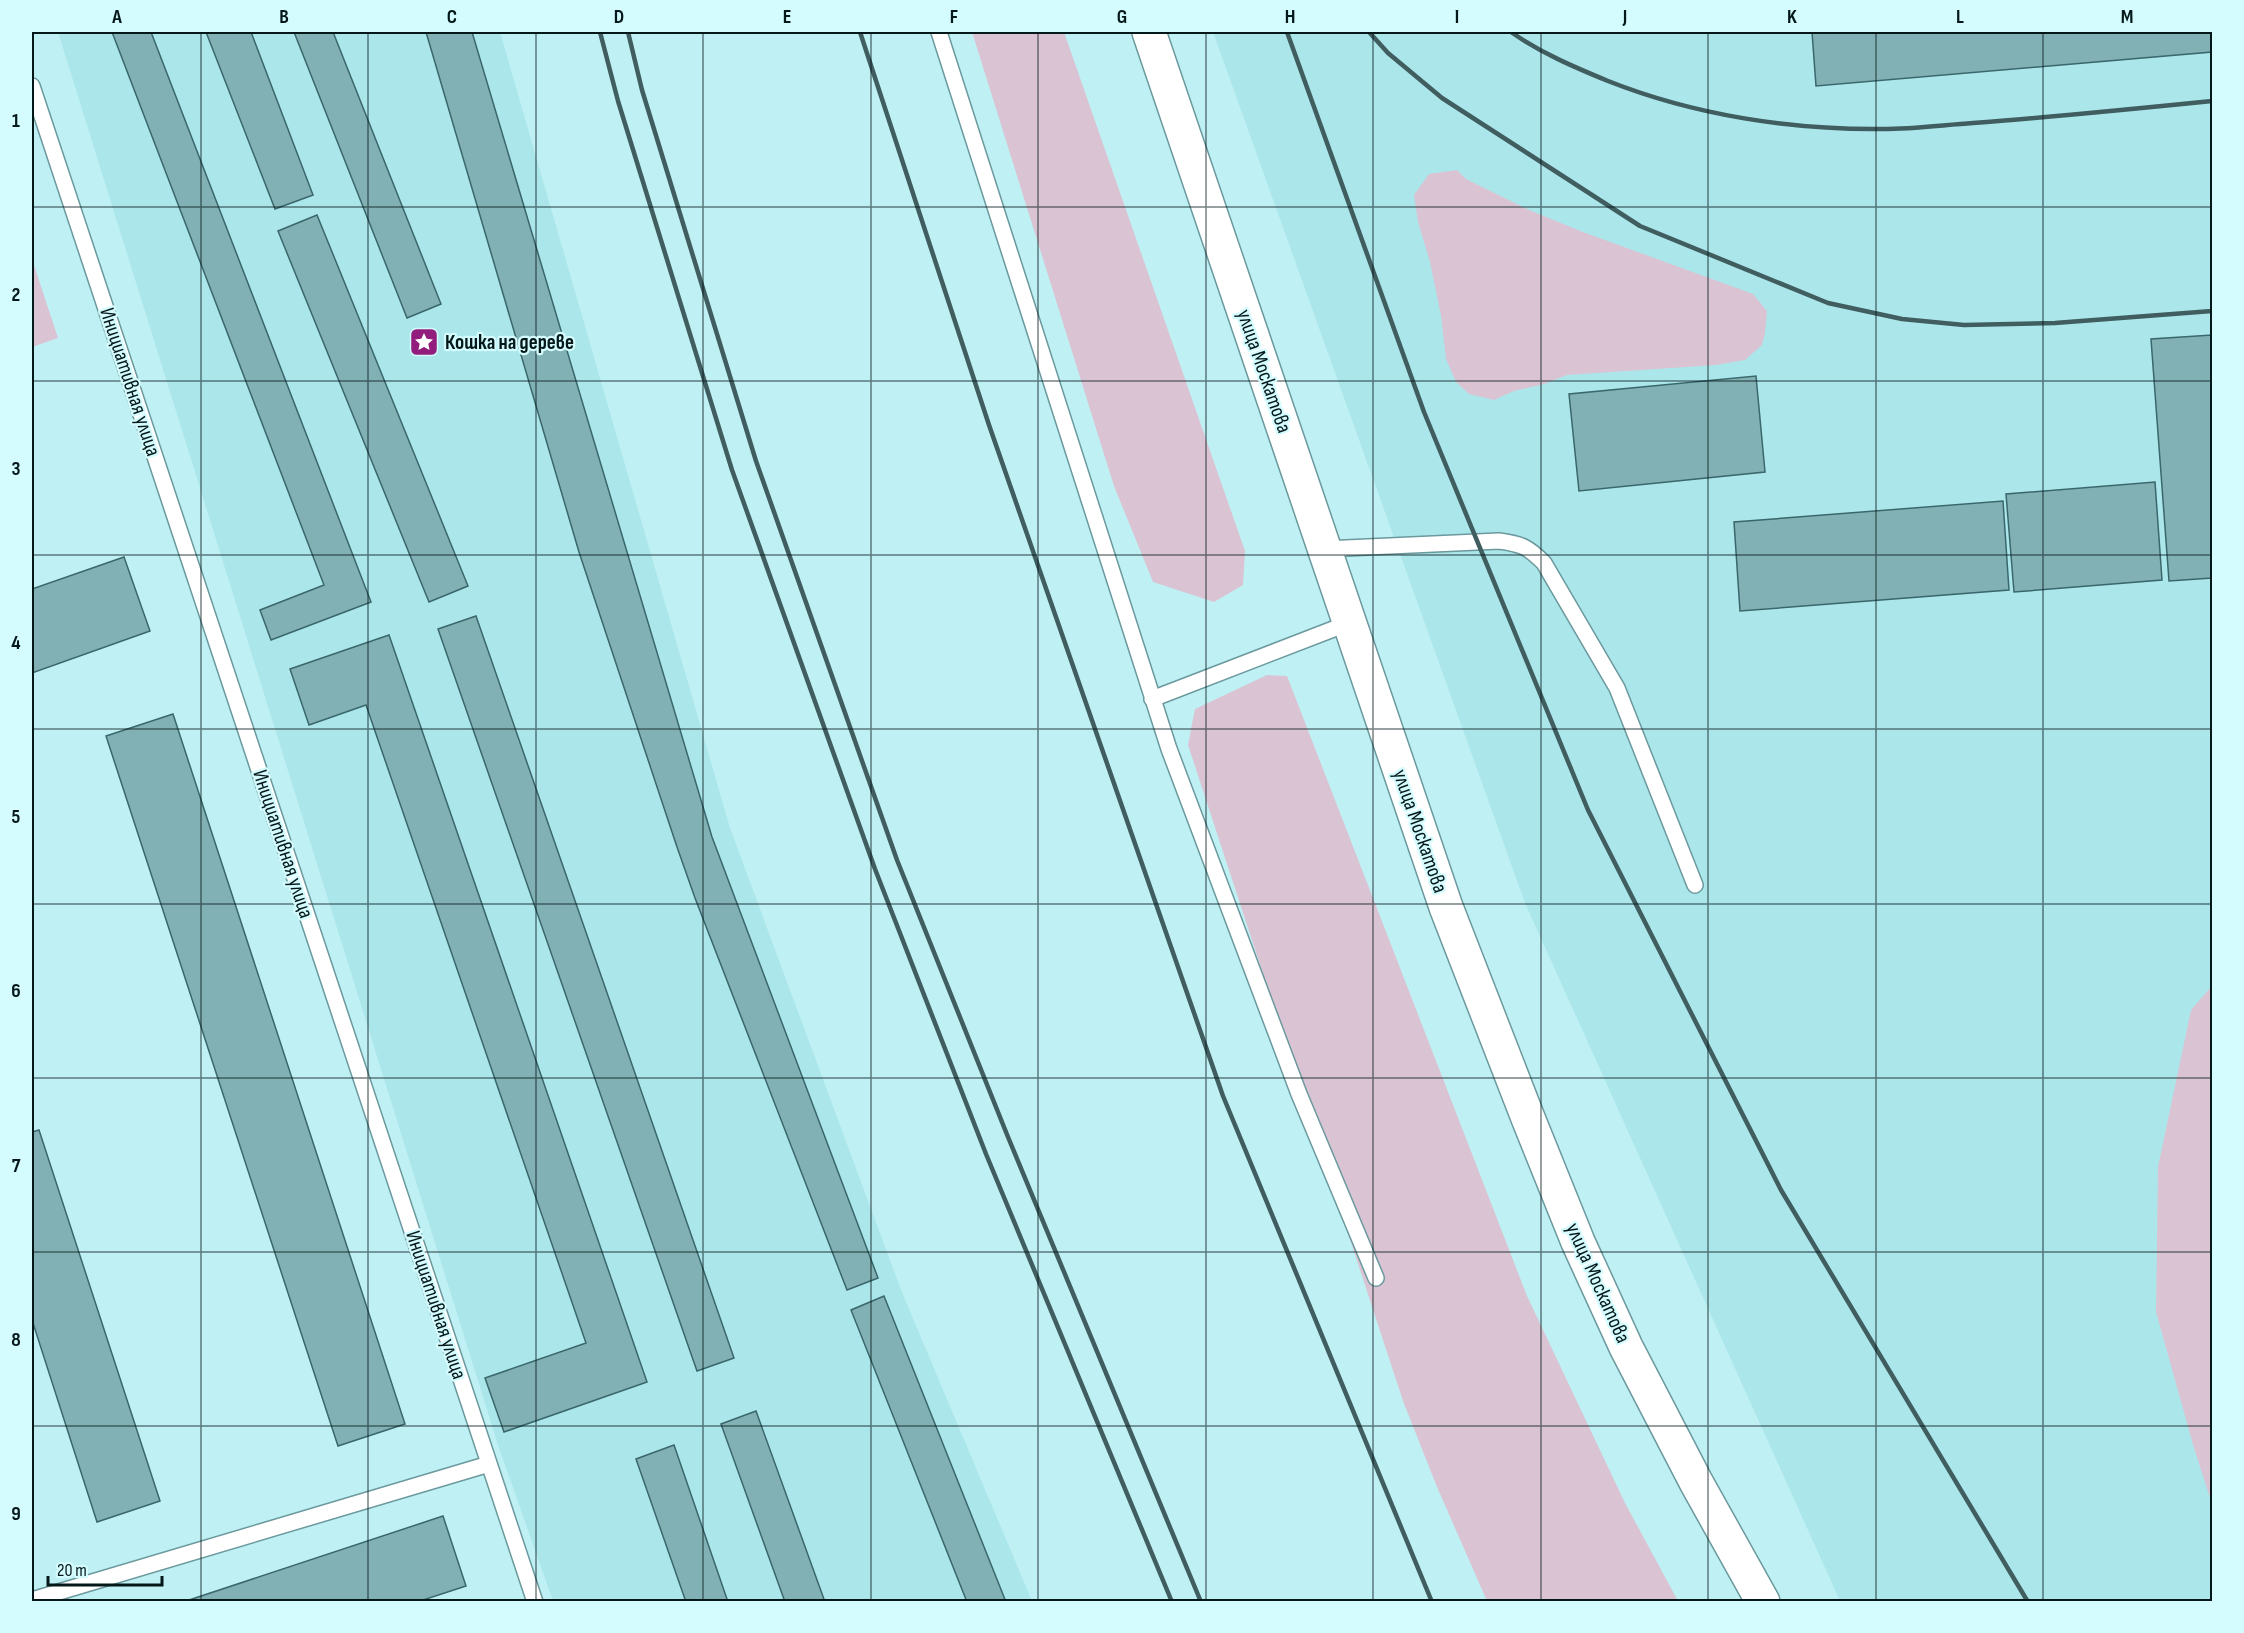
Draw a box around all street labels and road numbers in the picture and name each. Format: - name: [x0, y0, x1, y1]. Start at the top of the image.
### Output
- street label: Инициативная улица: [94, 305, 166, 459]
- street label: улица Москатова: [1231, 306, 1297, 436]
- street label: улица Москатова: [1387, 766, 1453, 896]
- street label: Инициативная улица: [247, 767, 319, 921]
- street label: улица Москатова: [1560, 1219, 1636, 1347]
- street label: Инициативная улица: [400, 1228, 472, 1382]

